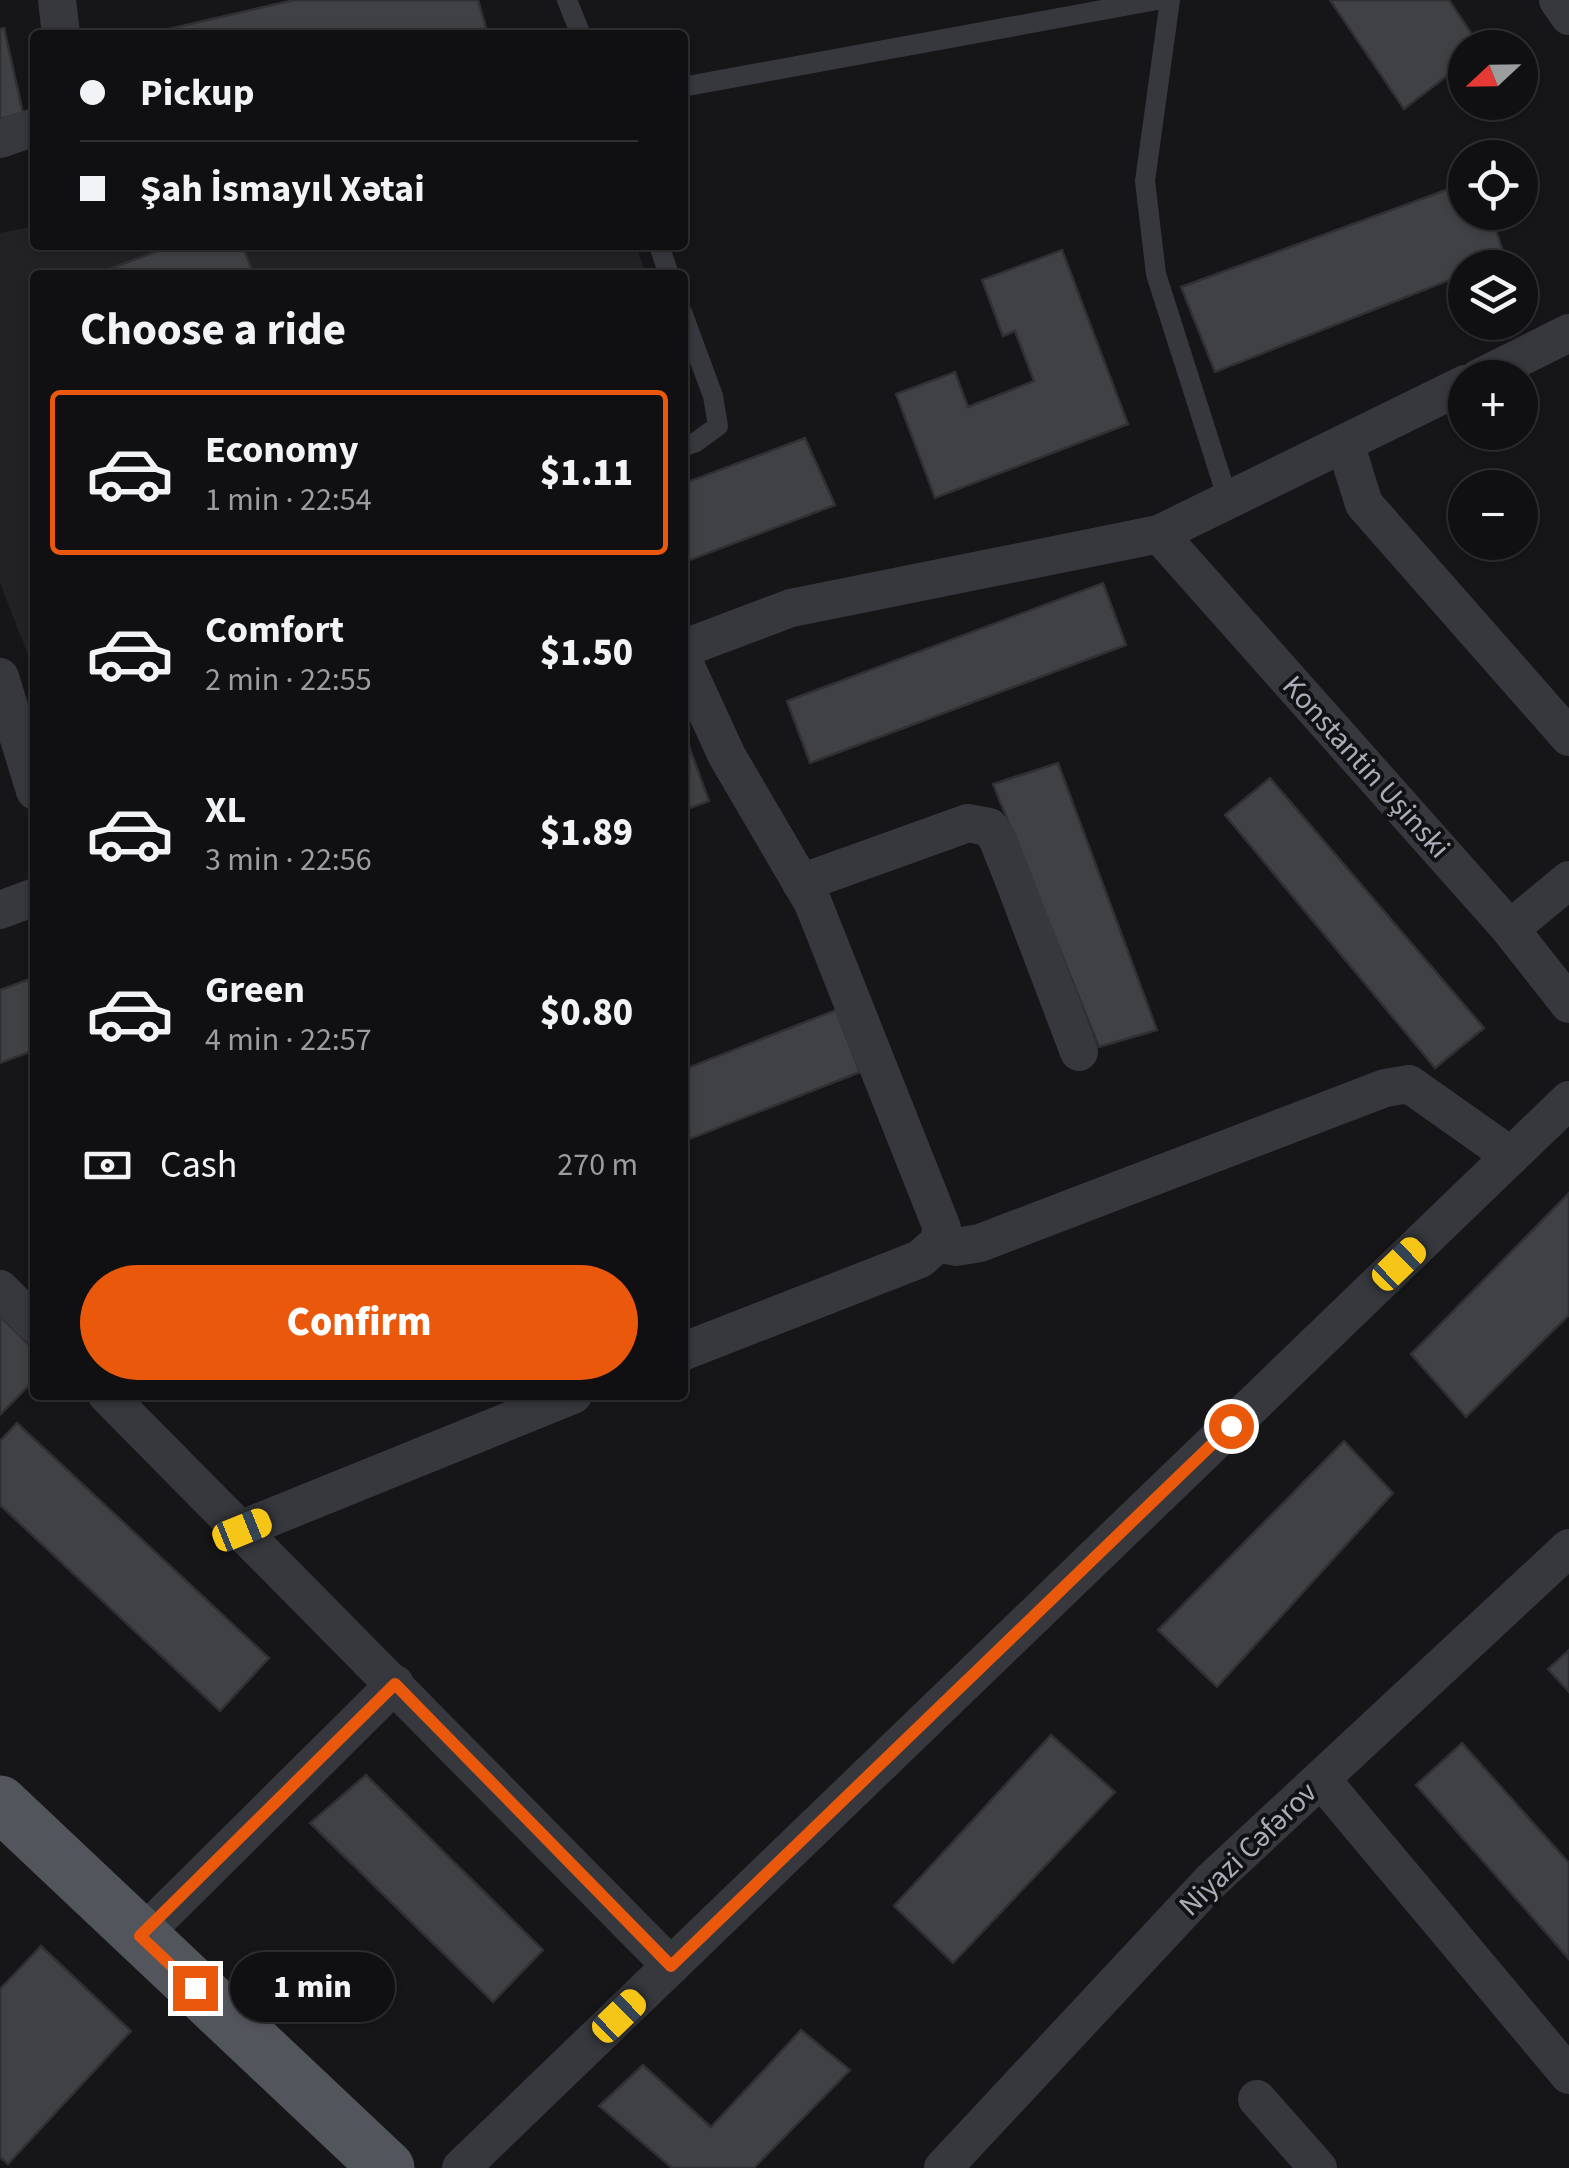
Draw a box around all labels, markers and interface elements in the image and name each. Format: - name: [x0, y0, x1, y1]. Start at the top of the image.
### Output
- north arrow: [1448, 30, 1538, 120]
- map controls: [1448, 30, 1538, 560]
- text: Pickup: [140, 66, 254, 120]
- button: locate: [1448, 140, 1538, 230]
- text: Şah İsmayıl Xətai: [140, 162, 425, 216]
- button: layers: [1448, 250, 1538, 340]
- text: Choose a ride: [80, 298, 346, 362]
- button: +: [1448, 360, 1538, 450]
- text: Economy: [205, 423, 358, 477]
- icon: car: [85, 428, 175, 518]
- text: $1.11: [540, 446, 633, 500]
- button: −: [1448, 470, 1538, 560]
- text: 1 min · 22:54: [205, 477, 372, 523]
- text: Comfort: [205, 603, 344, 657]
- icon: car: [85, 608, 175, 698]
- text: $1.50: [540, 626, 633, 680]
- text: 2 min · 22:55: [205, 657, 372, 703]
- street label: Konstantin Uşinski: [1272, 666, 1460, 868]
- text: XL: [205, 783, 246, 837]
- icon: car: [85, 788, 175, 878]
- text: $1.89: [540, 806, 633, 860]
- text: 3 min · 22:56: [205, 837, 372, 883]
- text: Green: [205, 963, 305, 1017]
- icon: car: [85, 968, 175, 1058]
- text: $0.80: [540, 986, 633, 1040]
- text: 4 min · 22:57: [205, 1017, 372, 1063]
- icon: cash: [80, 1138, 135, 1193]
- text: Cash: [160, 1138, 237, 1192]
- text: 270 m: [557, 1142, 638, 1188]
- car: [1367, 1232, 1431, 1296]
- button: Confirm: [80, 1265, 638, 1380]
- route start: [1209, 1404, 1254, 1449]
- car: [209, 1505, 275, 1555]
- street label: Niyazi Cəfərov: [1169, 1772, 1327, 1926]
- callout: 1 min: [230, 1953, 395, 2023]
- text: 1 min: [273, 1964, 352, 2010]
- route end: [173, 1966, 218, 2011]
- car: [587, 1984, 651, 2048]

